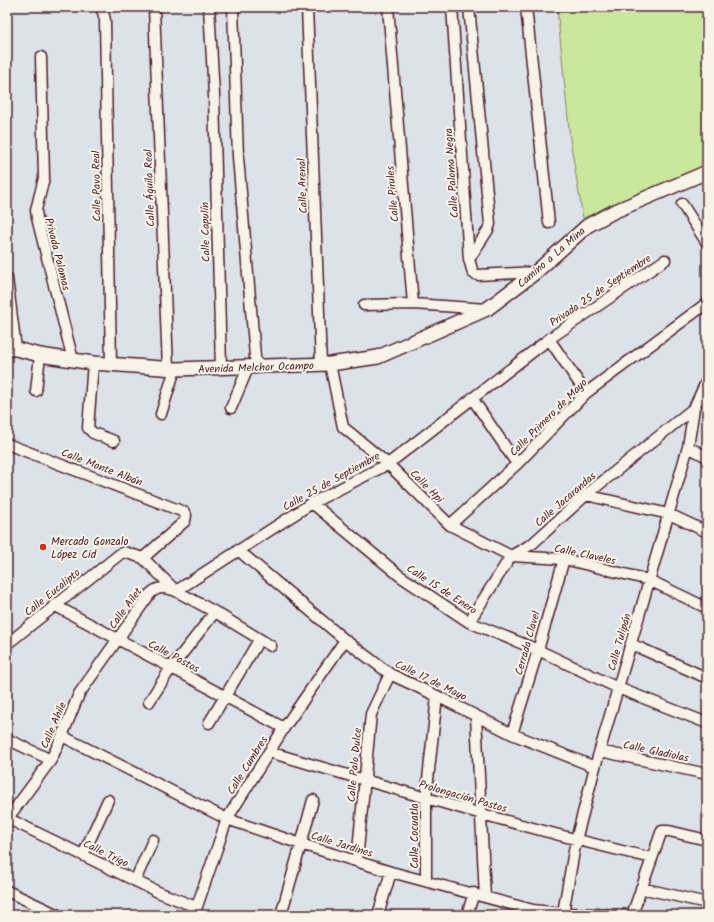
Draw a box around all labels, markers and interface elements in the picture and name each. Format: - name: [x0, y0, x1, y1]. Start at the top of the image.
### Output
- street label: Calle Paloma Negra: [440, 127, 464, 218]
- street label: Calle Águila Real: [140, 148, 160, 227]
- street label: Calle Pavo Real: [87, 150, 107, 222]
- street label: Calle Arenal: [293, 158, 313, 214]
- street label: Calle Pirules: [382, 165, 404, 223]
- street label: Calle Capulín: [196, 202, 216, 262]
- street label: Privada Palomas: [39, 216, 75, 293]
- street label: Camino a La Mina: [513, 223, 590, 293]
- street label: Privada 25 de Septiembre: [546, 250, 655, 332]
- street label: Avenida Melchor Ocampo: [198, 357, 314, 379]
- street label: Calle Primero de Mayo: [505, 374, 592, 461]
- street label: Calle Monte Albán: [58, 444, 145, 492]
- street label: Calle 25 de Septiembre: [279, 448, 384, 516]
- street label: Calle Hpi: [405, 466, 448, 508]
- street label: Calle Jacarandas: [531, 468, 601, 532]
- place label: Mercado Gonzalo López Cid: [51, 533, 128, 564]
- street label: Calle Claveles: [552, 540, 618, 570]
- marker: Mercado Gonzalo López Cid: [38, 542, 48, 552]
- street label: Calle 15 de Enero: [403, 560, 480, 619]
- street label: Calle Eucalipto: [21, 564, 85, 621]
- street label: Calle Ailet: [105, 583, 148, 633]
- street label: Cerrada Clavel: [510, 609, 546, 677]
- street label: Calle Tulipán: [603, 611, 637, 673]
- street label: Calle Pastos: [144, 636, 203, 678]
- street label: Calle 17 de Mayo: [391, 656, 470, 706]
- street label: Calle Ahile: [36, 699, 72, 752]
- street label: Calle Palo Dulce: [343, 727, 367, 803]
- street label: Calle Cumbres: [223, 732, 273, 798]
- street label: Calle Gladiolas: [621, 736, 691, 768]
- street label: Prolongación Pastos: [416, 776, 509, 818]
- street label: Calle Cocuatla: [406, 803, 424, 869]
- street label: Calle Jardines: [308, 827, 375, 863]
- street label: Calle Trigo: [80, 835, 131, 873]

